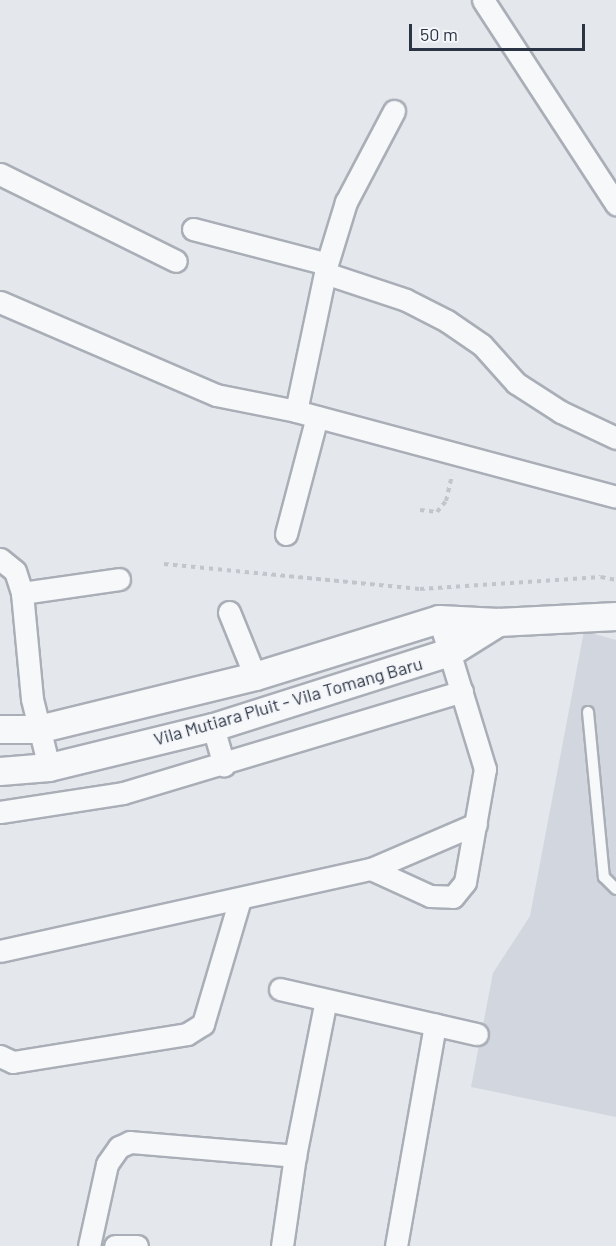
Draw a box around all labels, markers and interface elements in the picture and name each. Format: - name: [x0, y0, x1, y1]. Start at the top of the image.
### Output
- scale bar: [412, 12, 588, 50]
- text: 50 m: [420, 23, 458, 45]
- street label: Vila Mutiara Pluit - Vila Tomang Baru: [151, 652, 425, 750]

